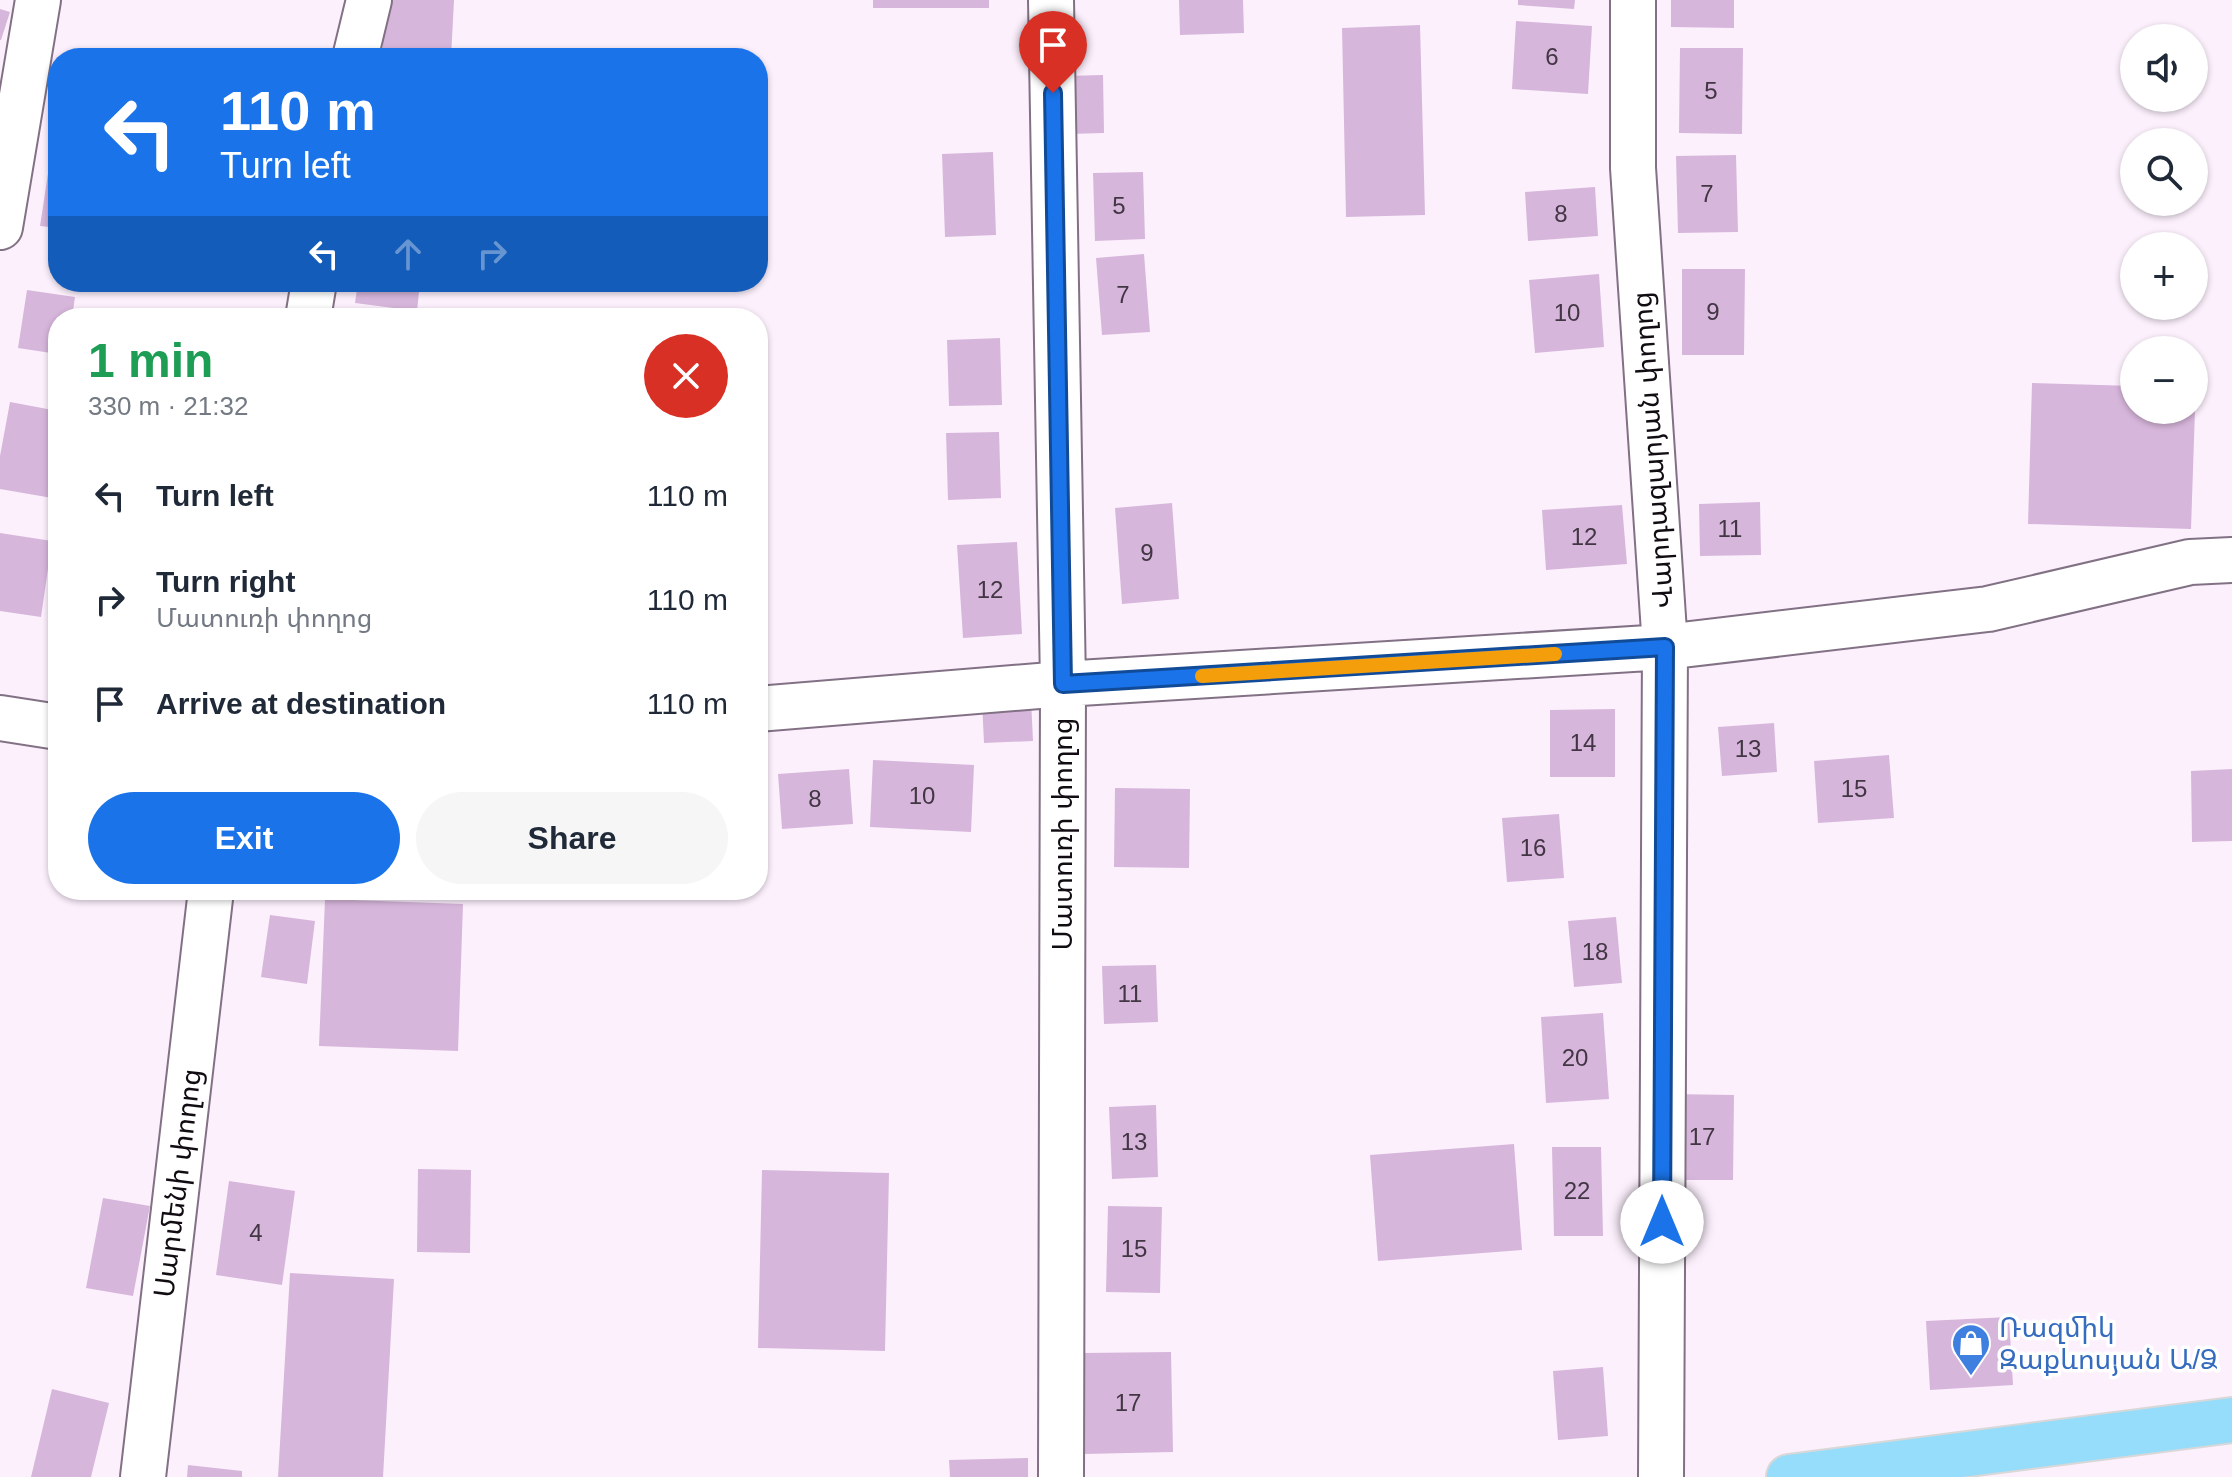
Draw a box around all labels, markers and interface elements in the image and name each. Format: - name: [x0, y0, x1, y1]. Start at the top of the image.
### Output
- pin: [1019, 11, 1087, 93]
- icon: arrive: [1031, 23, 1075, 67]
- map controls: [2120, 24, 2208, 424]
- button: sound: [2120, 24, 2208, 112]
- house number: 6: [1545, 43, 1559, 70]
- house number: 5: [1704, 77, 1718, 104]
- text: 110 m: [220, 79, 376, 142]
- icon: left: [88, 80, 192, 184]
- button: search: [2120, 128, 2208, 216]
- text: Turn left: [220, 145, 351, 186]
- house number: 7: [1700, 180, 1714, 207]
- house number: 5: [1112, 192, 1126, 219]
- house number: 8: [1554, 200, 1568, 227]
- icon: left: [302, 232, 346, 276]
- icon: ahead: [386, 232, 430, 276]
- icon: right: [470, 232, 514, 276]
- button: +: [2120, 232, 2208, 320]
- house number: 7: [1116, 281, 1130, 308]
- street label: Վարդազարյան փողոց: [1626, 290, 1680, 609]
- house number: 9: [1706, 298, 1720, 325]
- house number: 10: [1554, 299, 1580, 326]
- text: 1 min: [88, 334, 213, 387]
- button: close: [644, 334, 728, 418]
- button: −: [2120, 336, 2208, 424]
- text: 330 m · 21:32: [88, 391, 248, 421]
- icon: left: [88, 474, 132, 518]
- text: Turn left: [156, 479, 274, 512]
- text: 110 m: [647, 479, 728, 512]
- house number: 11: [1718, 515, 1742, 542]
- house number: 12: [1571, 523, 1597, 550]
- house number: 9: [1140, 539, 1154, 566]
- text: Turn right: [156, 565, 295, 598]
- house number: 12: [977, 576, 1003, 603]
- icon: right: [88, 578, 132, 622]
- text: 110 m: [647, 583, 728, 616]
- text: Մատուռի փողոց: [156, 603, 372, 633]
- icon: arrive: [88, 682, 132, 726]
- text: Arrive at destination: [156, 687, 446, 720]
- text: 110 m: [647, 687, 728, 720]
- street label: Մատուռի փողոց: [1047, 717, 1079, 951]
- house number: 14: [1570, 729, 1596, 756]
- house number: 13: [1735, 735, 1761, 762]
- house number: 15: [1841, 775, 1867, 802]
- house number: 10: [909, 782, 935, 809]
- house number: 8: [808, 785, 822, 812]
- button: Exit: [88, 792, 400, 884]
- button: Share: [416, 792, 728, 884]
- house number: 16: [1520, 834, 1546, 861]
- house number: 18: [1582, 938, 1608, 965]
- house number: 11: [1118, 980, 1142, 1007]
- house number: 20: [1562, 1044, 1588, 1071]
- street label: Սարմենի փողոց: [148, 1067, 208, 1299]
- house number: 17: [1689, 1123, 1715, 1150]
- house number: 13: [1121, 1128, 1147, 1155]
- house number: 22: [1564, 1177, 1590, 1204]
- position arrow: [1620, 1180, 1704, 1264]
- house number: 4: [249, 1219, 263, 1246]
- house number: 15: [1121, 1235, 1147, 1262]
- place label: Ռազմիկ Զաքևոսյան Ա/Ձ: [1999, 1312, 2218, 1376]
- shop icon: Ռազմիկ Զաքևոսյան Ա/Ձ: [1950, 1322, 1992, 1377]
- house number: 17: [1115, 1389, 1141, 1416]

